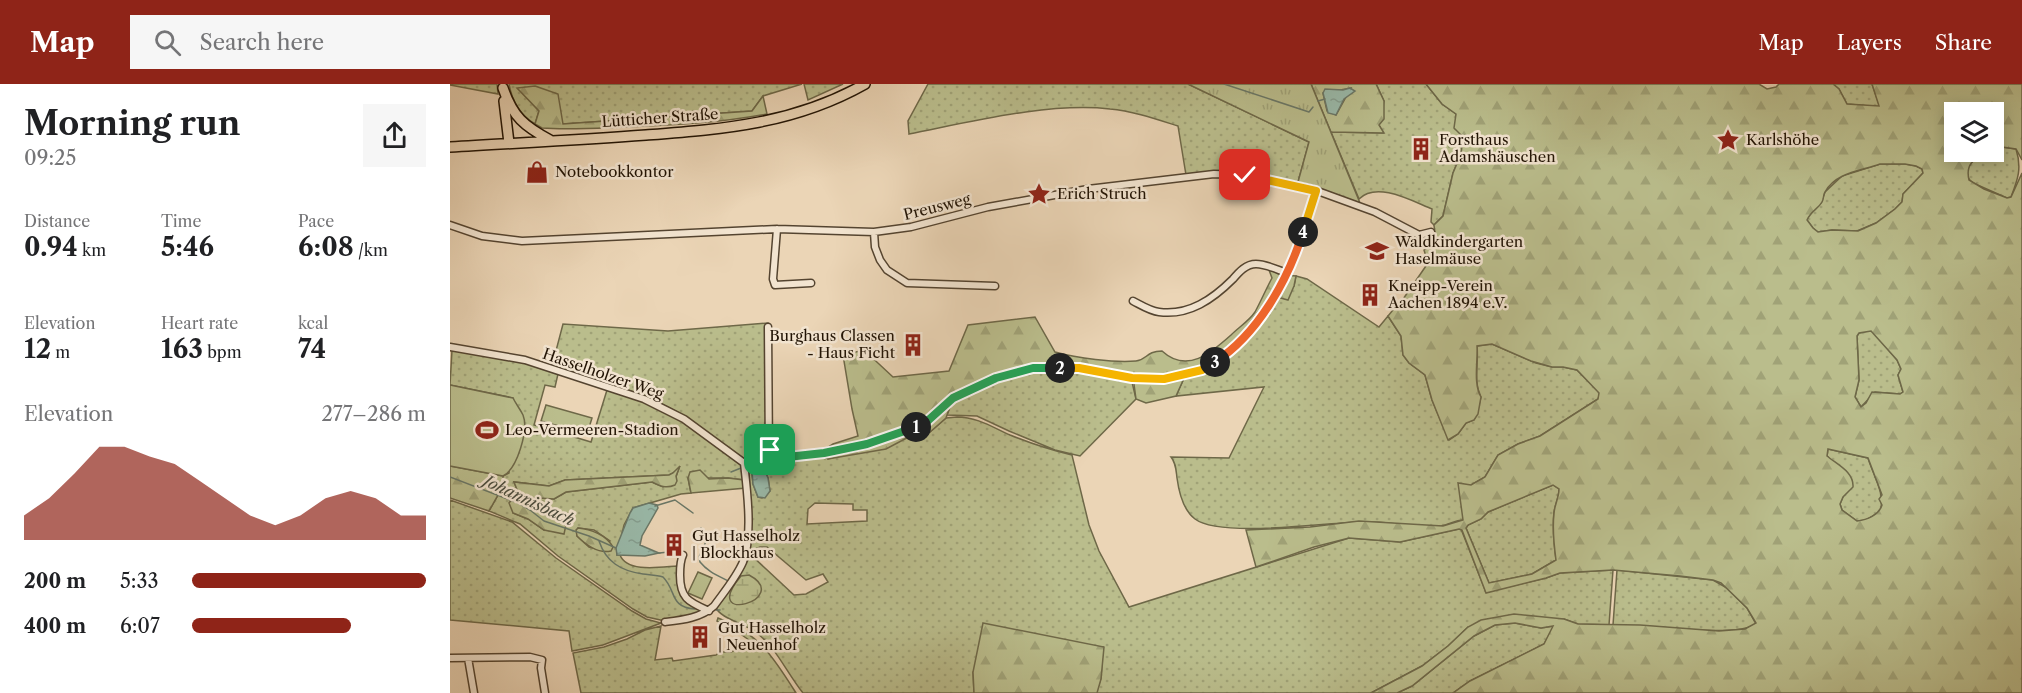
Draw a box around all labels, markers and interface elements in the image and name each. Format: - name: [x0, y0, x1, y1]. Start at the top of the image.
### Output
- search box: [130, 15, 550, 69]
- text: Map: [30, 25, 94, 59]
- icon: search: [151, 26, 184, 59]
- text: Search here: [199, 29, 324, 56]
- text: Map: [1759, 30, 1804, 55]
- text: Layers: [1837, 30, 1902, 55]
- text: Share: [1935, 30, 1992, 55]
- map controls: [1944, 102, 2004, 162]
- button: layers: [1944, 102, 2004, 162]
- text: Morning run: [24, 103, 240, 144]
- button: share: [363, 104, 426, 167]
- street label: Lütticher Straße: [601, 104, 719, 131]
- place icon: Karlshöhe: [1715, 127, 1741, 153]
- place label: Forsthaus Adamshäuschen: [1438, 130, 1556, 166]
- place label: Karlshöhe: [1746, 130, 1819, 149]
- building icon: Forsthaus Adamshäuschen: [1408, 136, 1434, 162]
- text: 09:25: [24, 146, 76, 170]
- pin: [1219, 149, 1270, 200]
- icon: check: [1228, 158, 1261, 191]
- shop icon: Notebookkontor: [524, 159, 550, 185]
- place label: Notebookkontor: [555, 162, 674, 181]
- place icon: Erich Struch: [1026, 181, 1052, 207]
- place label: Erich Struch: [1057, 184, 1147, 203]
- street label: Preusweg: [901, 189, 972, 224]
- text: Distance: [24, 211, 90, 231]
- text: Time: [161, 211, 201, 231]
- text: Pace: [298, 211, 334, 231]
- pin: 4: [1288, 217, 1318, 247]
- text: 4: [1298, 222, 1308, 242]
- text: 0.94: [24, 231, 78, 263]
- text: 5:46: [161, 231, 214, 263]
- text: 6:08: [298, 231, 354, 263]
- place label: Waldkindergarten Haselmäuse: [1394, 232, 1524, 268]
- school or university icon: Waldkindergarten Haselmäuse: [1364, 238, 1390, 264]
- text: km: [78, 240, 106, 260]
- text: /km: [354, 240, 388, 260]
- place label: Kneipp-Verein Aachen 1894 e.V.: [1387, 276, 1508, 312]
- building icon: Kneipp-Verein Aachen 1894 e.V.: [1357, 282, 1383, 308]
- text: Elevation: [24, 313, 95, 333]
- text: Heart rate: [161, 313, 238, 333]
- text: kcal: [298, 313, 328, 333]
- place label: Burghaus Classen - Haus Ficht: [769, 326, 896, 362]
- building icon: Burghaus Classen - Haus Ficht: [900, 332, 926, 358]
- text: 12: [24, 333, 51, 365]
- text: 163: [161, 333, 203, 365]
- text: 74: [298, 333, 326, 365]
- text: m: [51, 342, 70, 362]
- text: bpm: [203, 342, 242, 362]
- street label: Hasselholzer Weg: [540, 344, 666, 403]
- pin: 3: [1200, 347, 1230, 377]
- text: 3: [1210, 352, 1220, 372]
- pin: 2: [1045, 353, 1075, 383]
- text: 2: [1055, 358, 1065, 378]
- text: Elevation: [24, 402, 113, 426]
- text: 277–286 m: [321, 402, 426, 426]
- pin: 1: [901, 412, 931, 442]
- sports icon: Leo-Vermeeren-Stadion: [474, 417, 500, 443]
- text: 1: [912, 417, 920, 437]
- place label: Leo-Vermeeren-Stadion: [505, 420, 679, 439]
- pin: [744, 424, 795, 475]
- icon: arrive: [753, 433, 786, 466]
- water label: Johannisbach: [476, 468, 578, 530]
- place label: Gut Hasselholz | Blockhaus: [692, 526, 800, 562]
- building icon: Gut Hasselholz | Blockhaus: [661, 532, 687, 558]
- text: 200 m: [24, 569, 86, 593]
- text: 5:33: [120, 569, 159, 593]
- text: 400 m: [24, 614, 86, 638]
- text: 6:07: [120, 614, 160, 638]
- place label: Gut Hasselholz | Neuenhof: [718, 618, 826, 654]
- building icon: Gut Hasselholz | Neuenhof: [687, 624, 713, 650]

